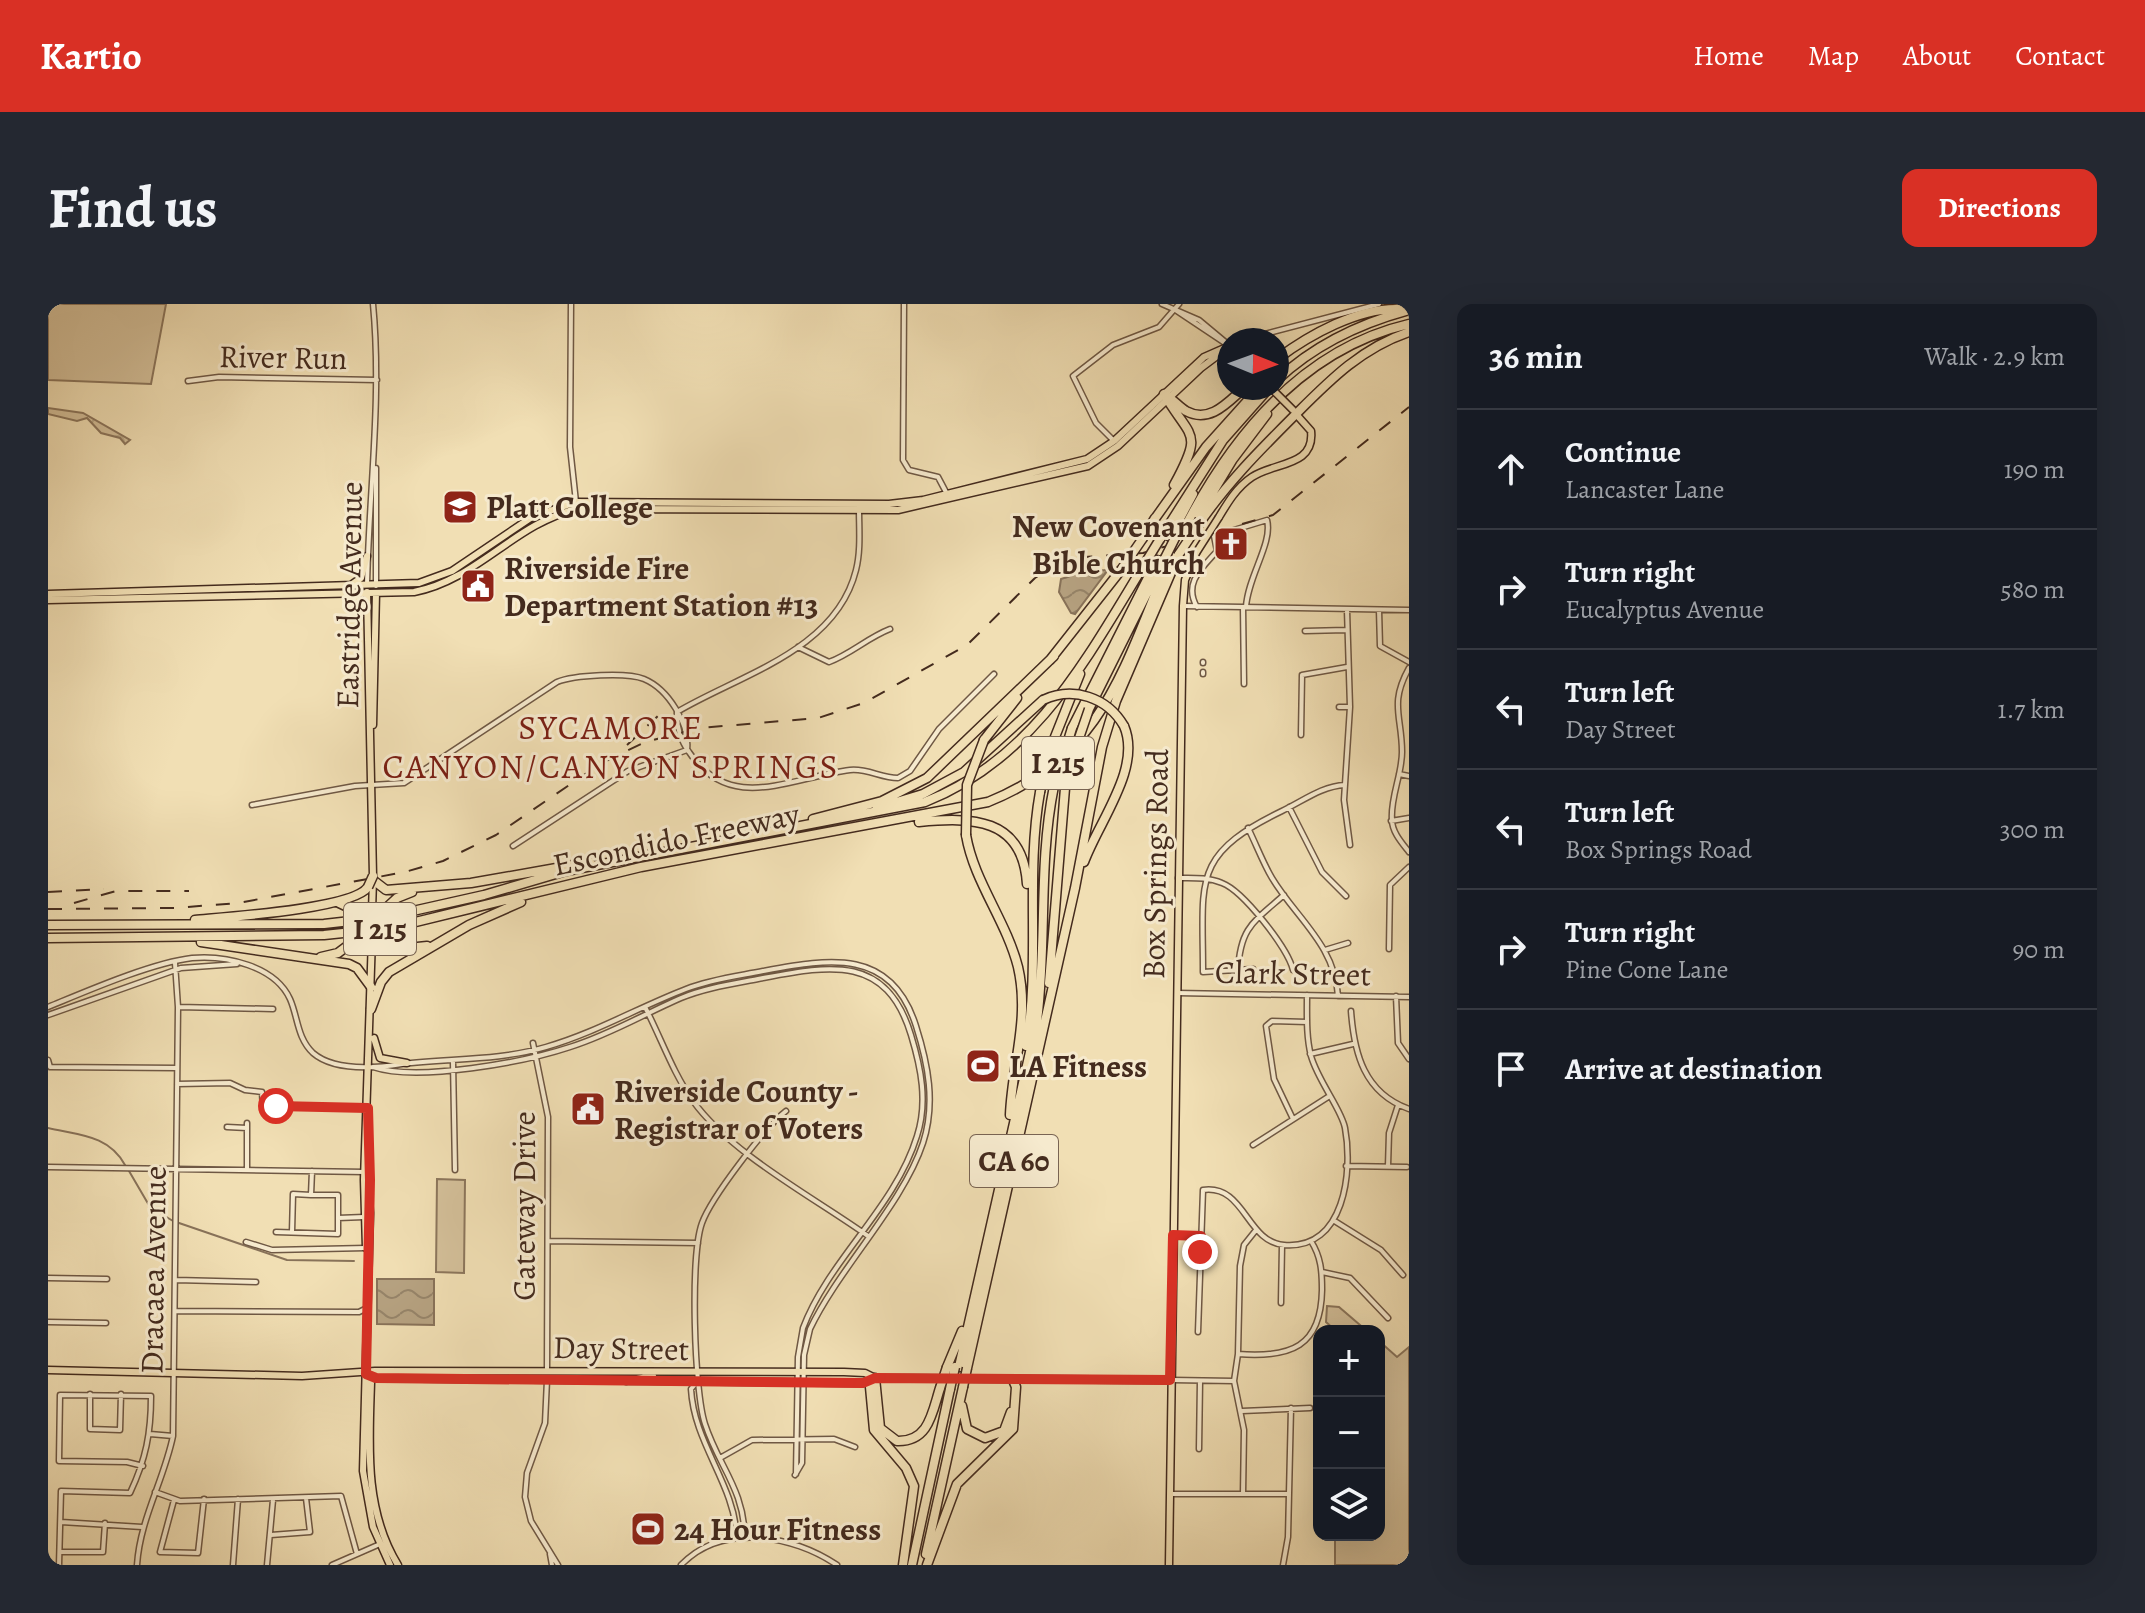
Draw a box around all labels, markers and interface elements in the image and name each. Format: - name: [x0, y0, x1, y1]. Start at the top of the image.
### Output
- text: Kartio: [40, 30, 142, 82]
- text: Home: [1693, 37, 1764, 75]
- text: Map: [1808, 37, 1859, 75]
- text: About: [1903, 37, 1971, 75]
- text: Contact: [2015, 37, 2105, 75]
- button: Directions: [1902, 169, 2097, 247]
- text: Find us: [48, 170, 218, 246]
- north arrow: [1217, 328, 1289, 400]
- text: 36 min: [1489, 333, 1583, 380]
- street label: River Run: [218, 334, 348, 380]
- text: Walk · 2.9 km: [1924, 339, 2065, 374]
- text: Continue: [1565, 432, 1681, 472]
- icon: ahead: [1489, 447, 1533, 491]
- text: 190 m: [2004, 452, 2065, 487]
- text: Lancaster Lane: [1565, 472, 1724, 507]
- street label: Eastridge Avenue: [325, 481, 373, 709]
- place label: Platt College: [486, 485, 653, 529]
- school or university icon: Platt College: [441, 488, 479, 526]
- place label: New Covenant Bible Church: [1012, 504, 1205, 585]
- church icon: New Covenant Bible Church: [1212, 525, 1250, 563]
- place label: Riverside Fire Department Station #13: [504, 546, 818, 627]
- text: Turn right: [1565, 552, 1695, 592]
- public building icon: Riverside Fire Department Station #13: [459, 567, 497, 605]
- icon: right: [1489, 567, 1533, 611]
- text: 580 m: [2001, 572, 2065, 607]
- text: Eucalyptus Avenue: [1565, 592, 1764, 627]
- text: Turn left: [1565, 672, 1674, 712]
- icon: left: [1489, 687, 1533, 731]
- text: 1.7 km: [1998, 692, 2065, 727]
- district label: SYCAMORE CANYON/CANYON SPRINGS: [382, 704, 840, 790]
- text: Day Street: [1565, 712, 1676, 747]
- road number: I 215: [1022, 737, 1094, 789]
- street label: Box Springs Road: [1131, 748, 1179, 979]
- street label: Escondido Freeway: [549, 791, 804, 887]
- text: Turn left: [1565, 792, 1674, 832]
- icon: left: [1489, 807, 1533, 851]
- text: 300 m: [2000, 812, 2065, 847]
- text: Box Springs Road: [1565, 832, 1752, 867]
- road number: I 215: [344, 903, 416, 955]
- text: Turn right: [1565, 912, 1695, 952]
- icon: right: [1489, 927, 1533, 971]
- text: 90 m: [2013, 932, 2065, 967]
- street label: Clark Street: [1215, 950, 1371, 996]
- text: Pine Cone Lane: [1565, 952, 1728, 987]
- place label: LA Fitness: [1009, 1044, 1147, 1088]
- sports icon: LA Fitness: [964, 1047, 1002, 1085]
- icon: arrive: [1489, 1047, 1533, 1091]
- text: Arrive at destination: [1565, 1049, 1822, 1089]
- place label: Riverside County - Registrar of Voters: [614, 1069, 863, 1150]
- route start: [258, 1088, 294, 1124]
- public building icon: Riverside County - Registrar of Voters: [569, 1090, 607, 1128]
- street label: Gateway Drive: [502, 1111, 546, 1301]
- road number: CA 60: [970, 1135, 1058, 1187]
- street label: Dracaea Avenue: [129, 1165, 177, 1375]
- route end: [1182, 1234, 1218, 1270]
- street label: Day Street: [553, 1325, 689, 1371]
- map controls: [1313, 1325, 1385, 1541]
- button: +: [1313, 1325, 1385, 1397]
- button: −: [1313, 1397, 1385, 1469]
- button: layers: [1313, 1469, 1385, 1541]
- place label: 24 Hour Fitness: [674, 1507, 881, 1551]
- sports icon: 24 Hour Fitness: [629, 1510, 667, 1548]

